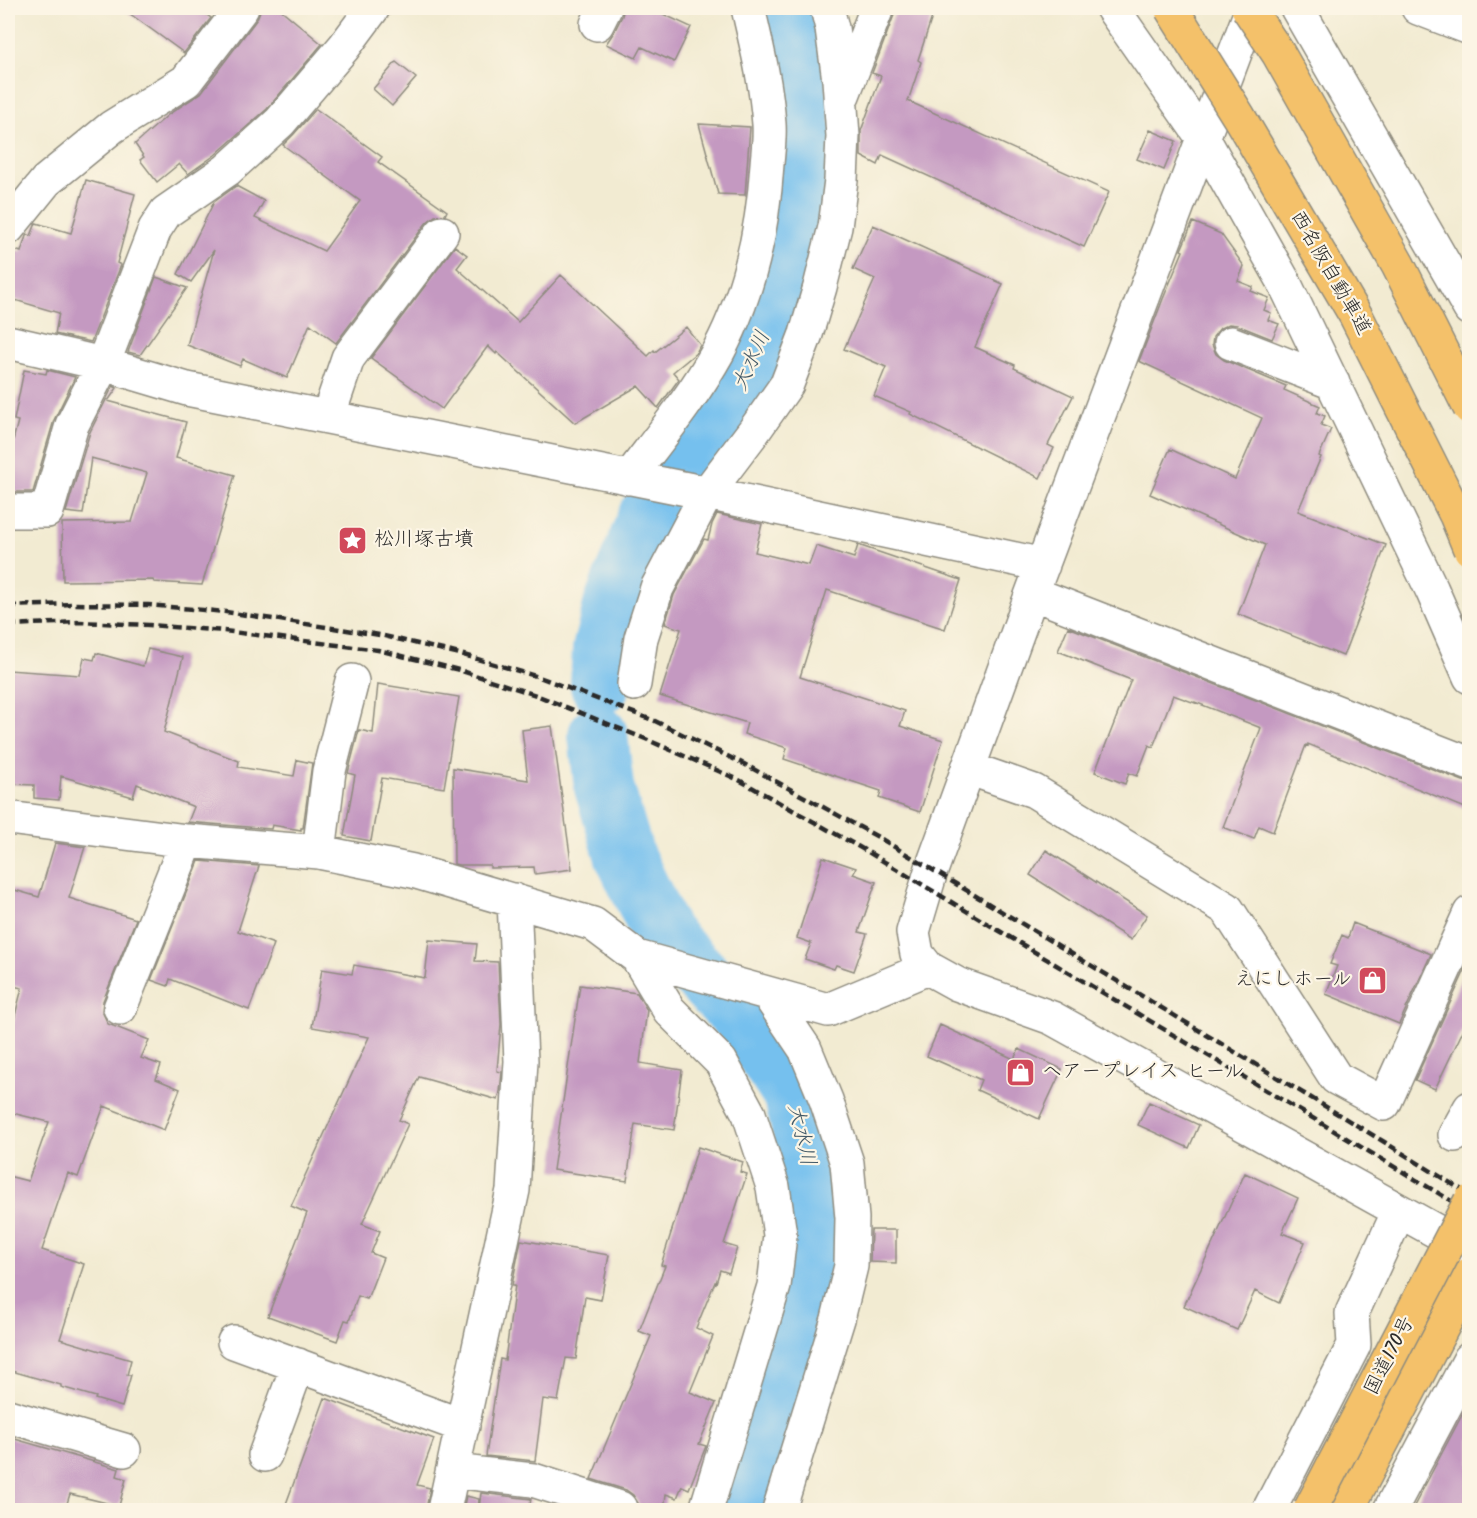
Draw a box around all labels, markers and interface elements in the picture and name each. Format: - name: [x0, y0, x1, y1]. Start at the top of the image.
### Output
- street label: 西名阪自動車道: [1281, 204, 1379, 342]
- water label: 大水川: [724, 326, 780, 396]
- place icon: 松川塚古墳: [337, 524, 369, 556]
- place label: 松川塚古墳: [374, 524, 474, 556]
- place label: えにしホール: [1234, 964, 1352, 996]
- shop icon: えにしホール: [1357, 964, 1389, 996]
- shop icon: ヘアープレイス ヒール: [1005, 1056, 1037, 1088]
- place label: ヘアープレイス ヒール: [1042, 1056, 1244, 1088]
- water label: 大水川: [778, 1101, 824, 1169]
- street label: 国道170号: [1356, 1311, 1424, 1401]

